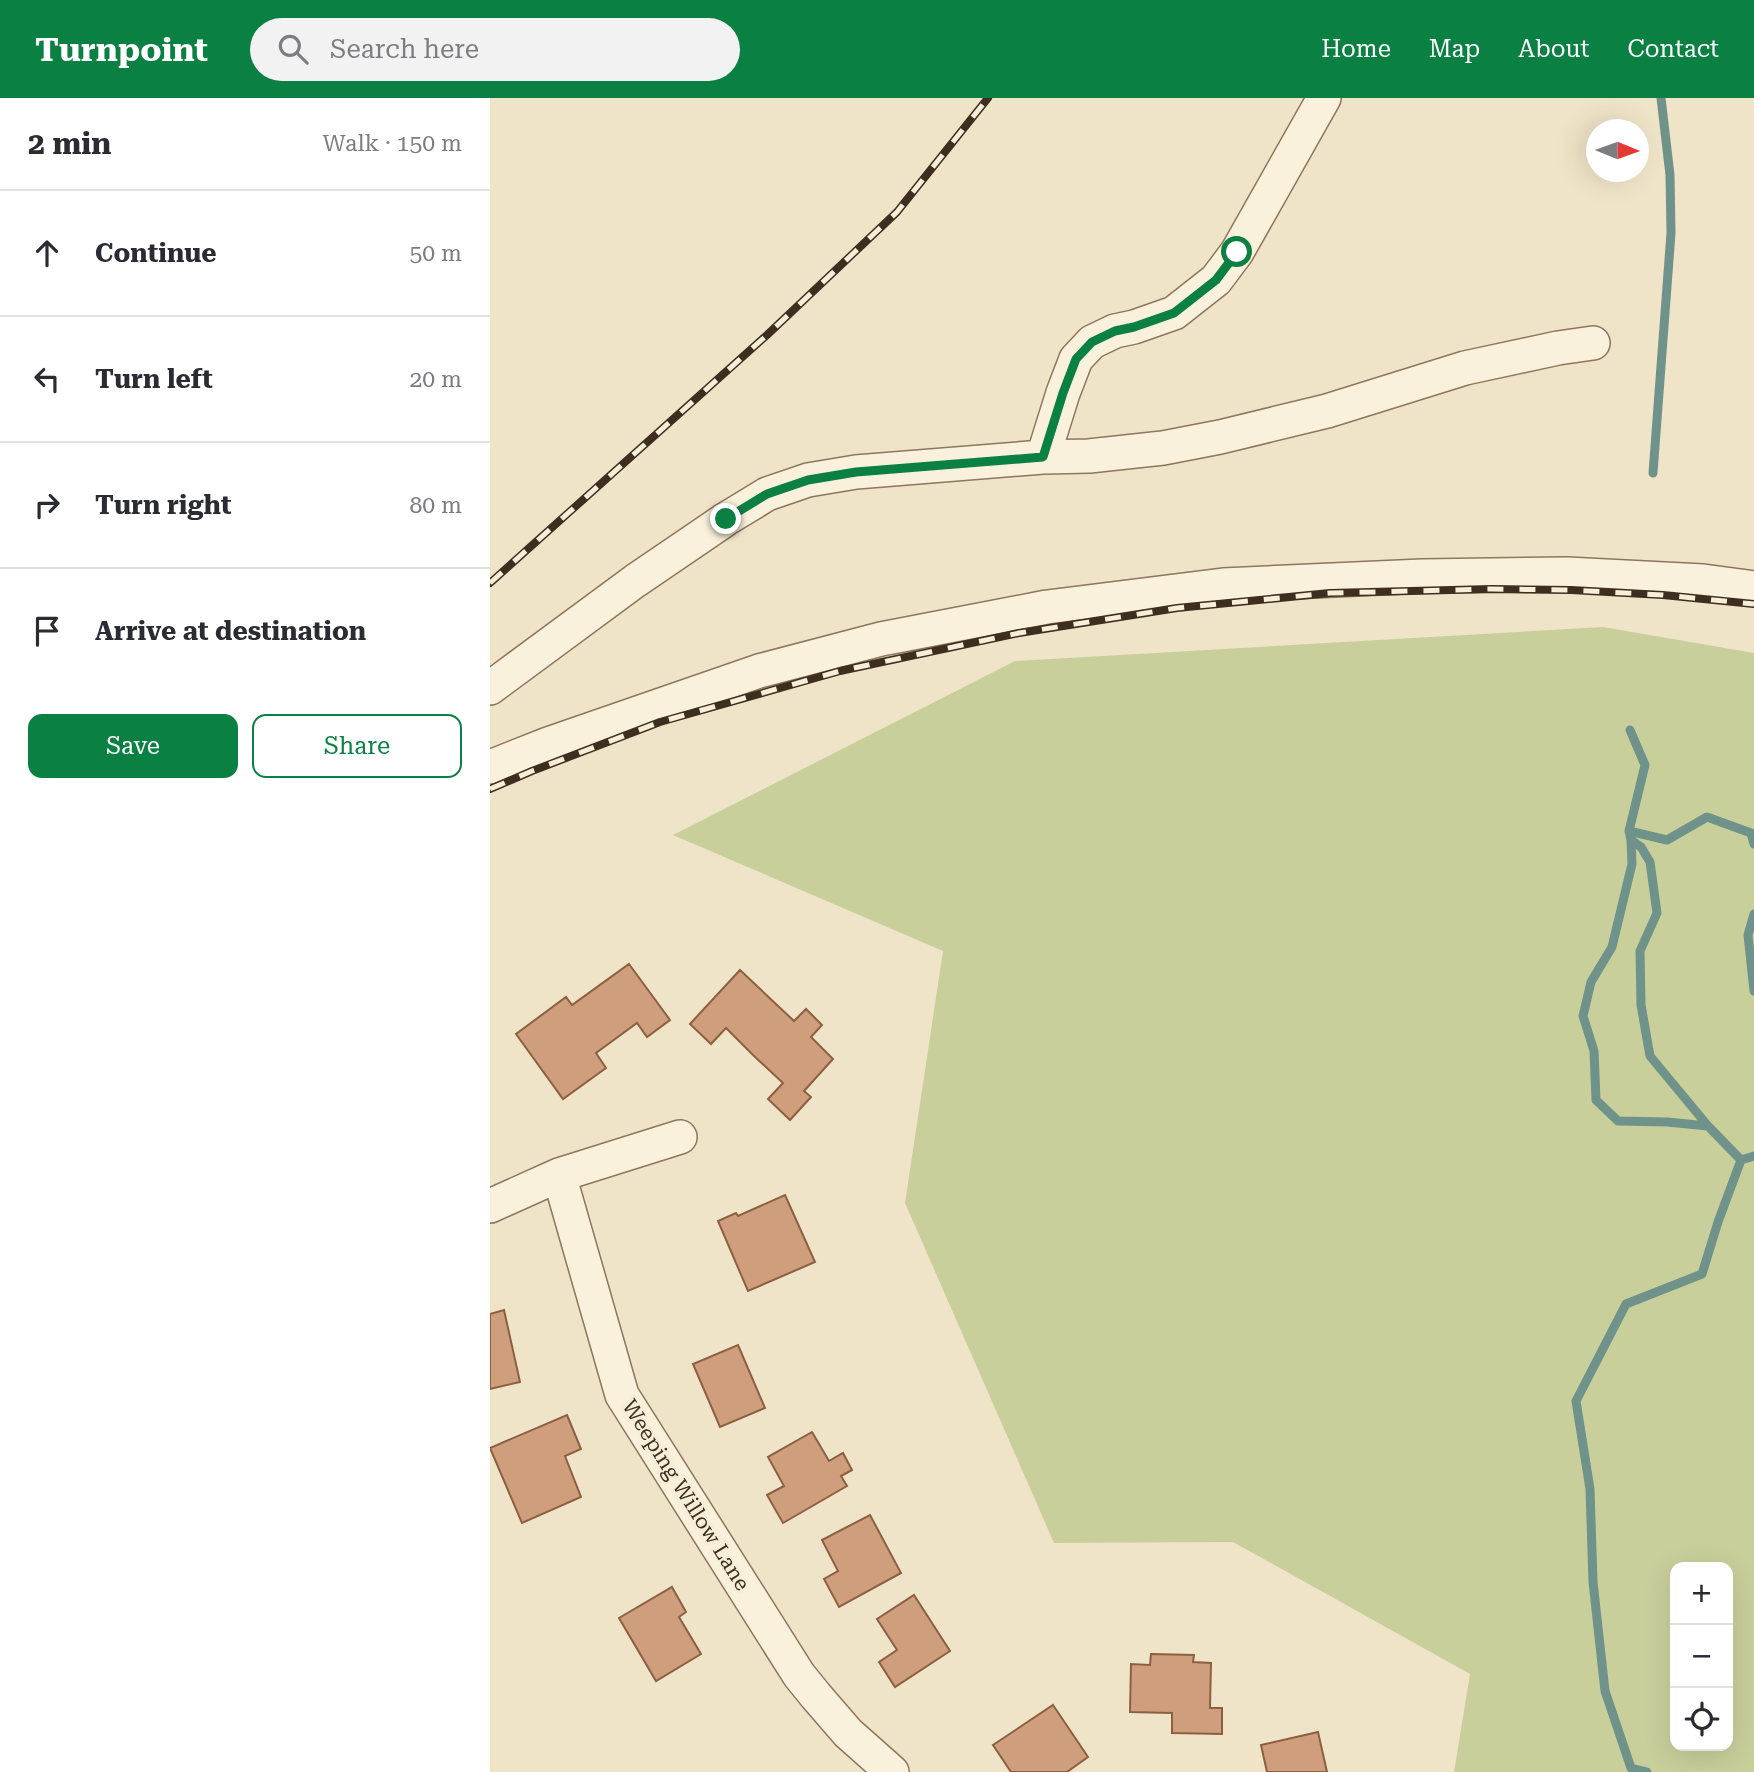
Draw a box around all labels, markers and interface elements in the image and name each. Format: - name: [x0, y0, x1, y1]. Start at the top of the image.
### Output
- search box: [250, 18, 740, 81]
- text: Turnpoint: [35, 30, 208, 69]
- icon: search: [274, 30, 312, 68]
- text: Search here: [330, 34, 479, 64]
- text: Home: [1321, 35, 1391, 63]
- text: Map: [1429, 35, 1480, 63]
- text: About: [1518, 35, 1589, 63]
- text: Contact: [1627, 35, 1719, 63]
- north arrow: [1586, 119, 1649, 182]
- text: 2 min: [28, 126, 111, 161]
- text: Walk · 150 m: [323, 130, 462, 157]
- icon: ahead: [28, 234, 66, 272]
- route start: [1221, 236, 1252, 267]
- text: Continue: [95, 238, 217, 268]
- text: 50 m: [409, 240, 462, 267]
- icon: left: [28, 360, 66, 398]
- text: Turn left: [95, 364, 213, 394]
- text: 20 m: [409, 366, 462, 393]
- icon: right: [28, 486, 66, 524]
- text: Turn right: [95, 490, 231, 520]
- text: 80 m: [409, 492, 462, 519]
- route end: [710, 503, 741, 534]
- icon: arrive: [28, 612, 66, 650]
- text: Arrive at destination: [95, 616, 366, 646]
- button: Save: [28, 714, 238, 778]
- button: Share: [252, 714, 462, 778]
- street label: Weeping Willow Lane: [617, 1395, 755, 1595]
- map controls: [1670, 1562, 1733, 1751]
- button: +: [1670, 1562, 1733, 1625]
- button: −: [1670, 1625, 1733, 1688]
- button: locate: [1670, 1688, 1733, 1751]

